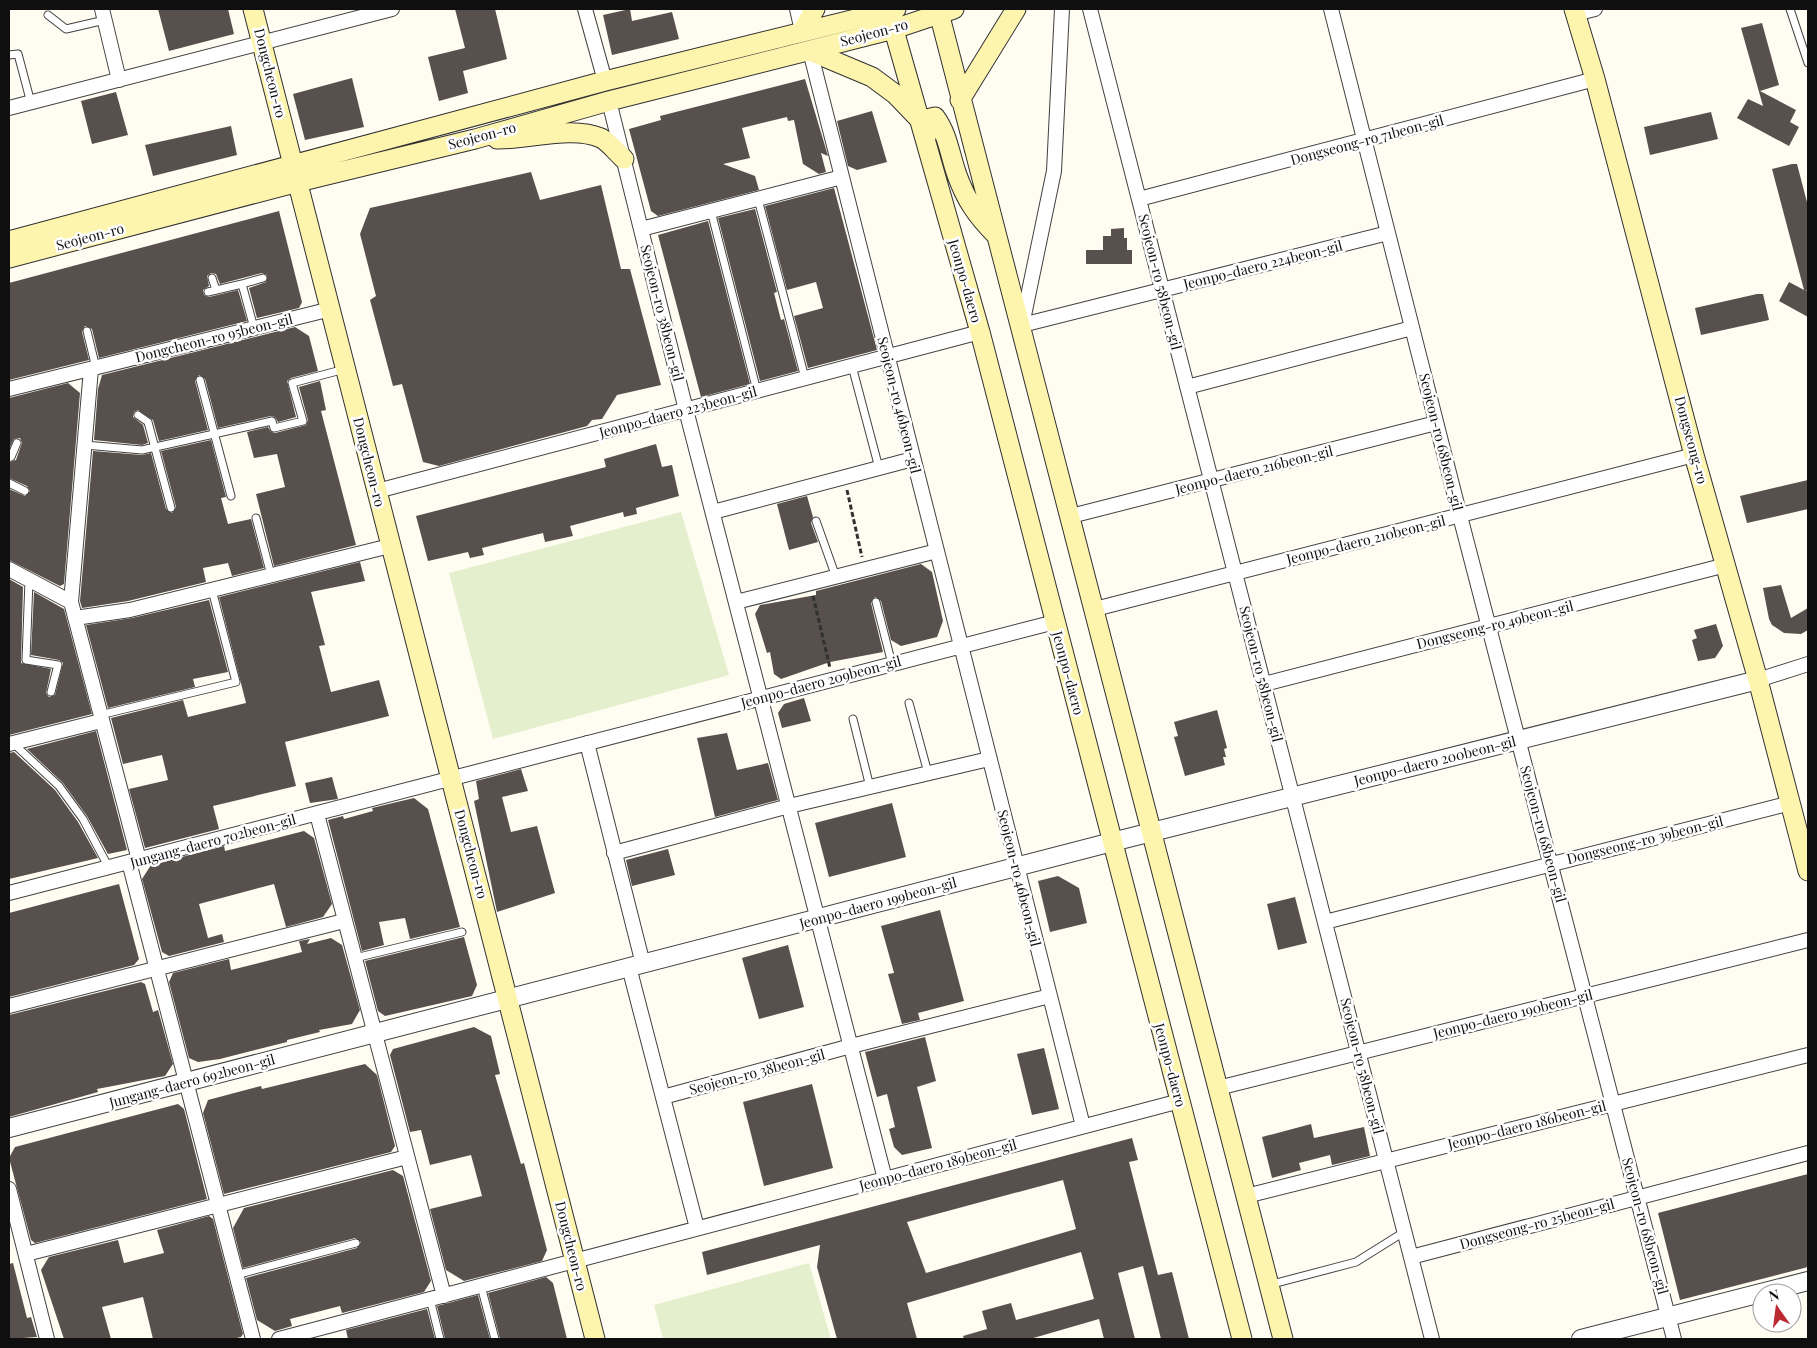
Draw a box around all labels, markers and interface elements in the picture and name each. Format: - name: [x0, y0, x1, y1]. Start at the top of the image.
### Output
- street label: Seojeon-ro: [838, 14, 910, 51]
- street label: Dongcheon-ro: [250, 26, 291, 120]
- street label: Dongseong-ro 71beon-gil: [1288, 110, 1446, 169]
- street label: Seojeon-ro: [446, 117, 518, 154]
- street label: Seojeon-ro 58beon-gil: [1134, 212, 1187, 352]
- street label: Seojeon-ro: [54, 218, 126, 255]
- street label: Jeonpo-daero: [944, 236, 987, 325]
- street label: Jeonpo-daero 224beon-gil: [1180, 236, 1344, 294]
- street label: Seojeon-ro 38beon-gil: [636, 243, 689, 383]
- street label: Dongcheon-ro 95beon-gil: [133, 309, 295, 366]
- street label: Seojeon-ro 46beon-gil: [873, 335, 926, 475]
- street label: Seojeon-ro 68beon-gil: [1415, 371, 1468, 513]
- street label: Jeonpo-daero 223beon-gil: [596, 381, 759, 442]
- street label: Dongseong-ro: [1671, 394, 1712, 486]
- street label: Dongcheon-ro: [349, 415, 390, 509]
- street label: Jeonpo-daero 216beon-gil: [1172, 441, 1335, 499]
- street label: Jeonpo-daero 210beon-gil: [1283, 511, 1447, 569]
- street label: Dongseong-ro 49beon-gil: [1414, 596, 1575, 653]
- street label: Seojeon-ro 58beon-gil: [1235, 604, 1288, 744]
- street label: Jeonpo-daero: [1048, 628, 1089, 717]
- street label: Jeonpo-daero 209beon-gil: [738, 651, 903, 712]
- street label: Jeonpo-daero 200beon-gil: [1351, 731, 1518, 790]
- street label: Seojeon-ro 68beon-gil: [1516, 763, 1571, 904]
- street label: Dongcheon-ro: [450, 807, 493, 901]
- street label: Seojeon-ro 46beon-gil: [993, 808, 1046, 948]
- street label: Jungang-daero 702beon-gil: [127, 809, 298, 872]
- street label: Dongseong-ro 39beon-gil: [1565, 811, 1725, 868]
- street label: Jeonpo-daero 199beon-gil: [796, 872, 959, 933]
- street label: Jeonpo-daero 190beon-gil: [1430, 985, 1595, 1043]
- street label: Seojeon-ro 58beon-gil: [1336, 996, 1389, 1136]
- street label: Jeonpo-daero: [1150, 1020, 1191, 1109]
- street label: Seojeon-ro 38beon-gil: [687, 1044, 827, 1099]
- street label: Jungang-daero 692beon-gil: [106, 1049, 277, 1112]
- street label: Jeonpo-daero 186beon-gil: [1445, 1096, 1608, 1154]
- street label: Jeonpo-daero 189beon-gil: [856, 1134, 1019, 1195]
- street label: Seojeon-ro 68beon-gil: [1618, 1155, 1673, 1296]
- street label: Dongseong-ro 25beon-gil: [1457, 1194, 1616, 1253]
- street label: Dongcheon-ro: [551, 1199, 592, 1293]
- north arrow: [1752, 1283, 1802, 1333]
- text: N: [1767, 1284, 1781, 1305]

